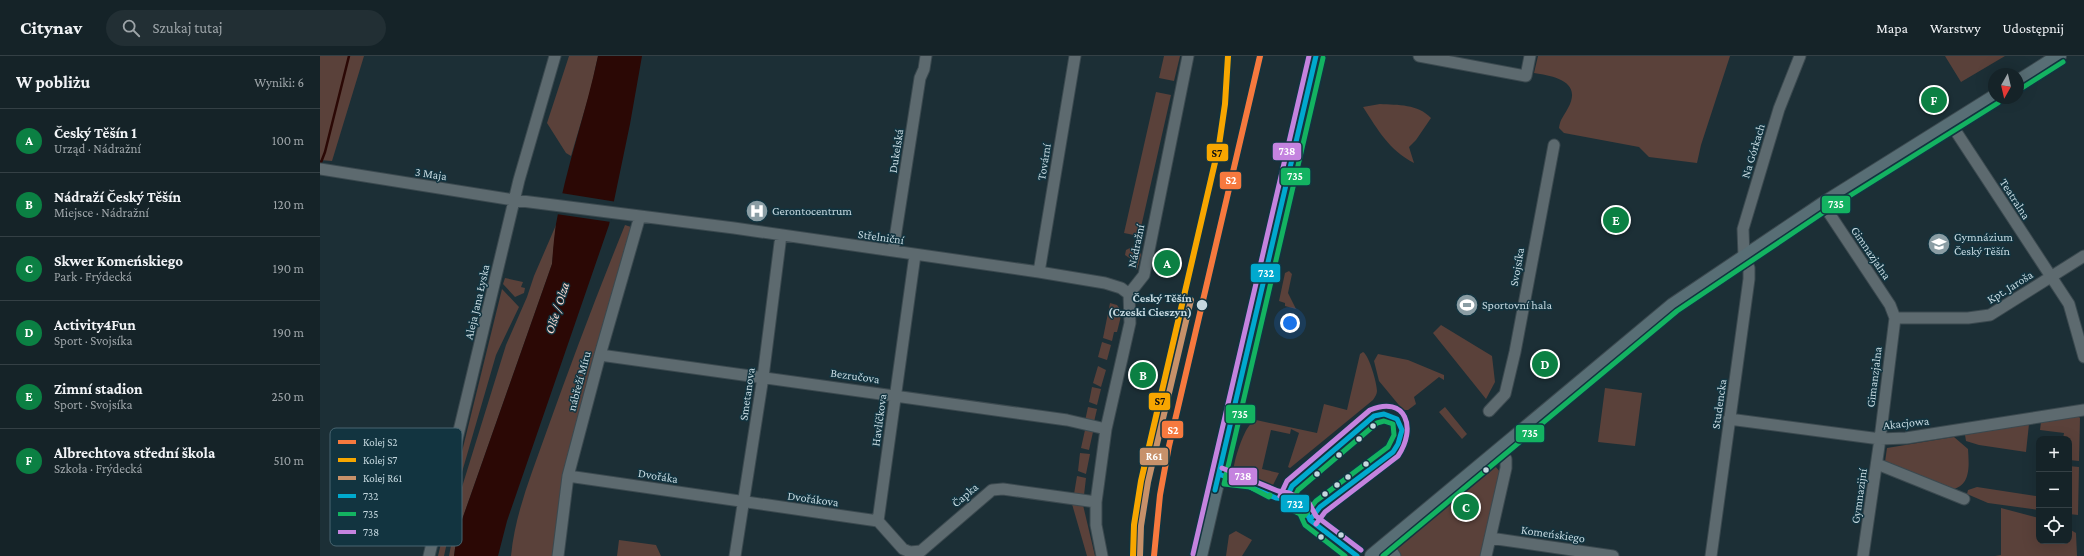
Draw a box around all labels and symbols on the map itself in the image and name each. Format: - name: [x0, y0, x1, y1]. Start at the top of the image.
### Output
- north arrow: [1988, 68, 2024, 104]
- pin: F: [1921, 85, 1947, 115]
- street label: Na Górkach: [1738, 122, 1768, 180]
- street label: Dukelská: [886, 128, 906, 174]
- street label: Tovární: [1034, 142, 1054, 181]
- line badge: 738: [1272, 142, 1302, 161]
- line badge: S7: [1206, 143, 1229, 162]
- text: 738: [1279, 145, 1296, 157]
- text: S7: [1212, 147, 1222, 159]
- street label: 3 Maja: [414, 165, 448, 183]
- line badge: 735: [1280, 167, 1311, 186]
- text: 735: [1287, 170, 1303, 182]
- line badge: S2: [1219, 171, 1242, 190]
- text: S2: [1225, 174, 1237, 186]
- street label: Teatralna: [1997, 176, 2034, 222]
- line badge: 735: [1821, 195, 1851, 214]
- hospital icon: Gerontocentrum: [744, 198, 770, 224]
- text: 735: [1828, 198, 1844, 210]
- place label: Gerontocentrum: [772, 204, 852, 218]
- pin: E: [1603, 205, 1629, 235]
- street label: Nádražní: [1125, 222, 1148, 269]
- street label: Gimnazjalna: [1848, 224, 1894, 283]
- street label: Střelniční: [857, 227, 906, 247]
- place label: Gymnázium Český Těšín: [1954, 230, 2013, 258]
- school or university icon: Gymnázium Český Těšín: [1926, 231, 1952, 257]
- street label: Svojsíka: [1507, 246, 1527, 287]
- pin: A: [1154, 248, 1180, 278]
- street label: Aleja Jana Łyska: [462, 263, 493, 341]
- line badge: 732: [1250, 263, 1281, 283]
- text: 732: [1258, 267, 1274, 279]
- street label: Kpt. Jaroša: [1984, 267, 2036, 307]
- water label: Olše / Olza: [542, 280, 572, 336]
- place label: Český Těšín (Czeski Cieszyn): [1108, 291, 1192, 319]
- sports icon: Sportovní hala: [1454, 292, 1480, 318]
- marker: Český Těšín (Czeski Cieszyn): [1195, 298, 1209, 312]
- place label: Sportovní hala: [1482, 298, 1552, 312]
- your location: [1280, 313, 1300, 333]
- street label: Gimanzjalna: [1863, 345, 1885, 408]
- street label: nábřeží Míru: [564, 349, 594, 413]
- pin: D: [1532, 349, 1558, 379]
- pin: B: [1130, 360, 1156, 390]
- street label: Smetanova: [736, 366, 758, 421]
- street label: Bezručova: [830, 366, 881, 386]
- street label: Studencka: [1709, 378, 1729, 430]
- street label: Havlíčkova: [868, 392, 890, 447]
- line badge: S7: [1148, 392, 1171, 411]
- text: S7: [1155, 395, 1165, 407]
- line badge: 735: [1225, 404, 1256, 424]
- text: 735: [1232, 408, 1248, 420]
- street label: Akacjowa: [1882, 414, 1930, 432]
- line badge: S2: [1161, 420, 1184, 439]
- unlabelled marker: [1368, 421, 1378, 431]
- text: S2: [1167, 424, 1179, 436]
- line badge: 735: [1515, 424, 1545, 443]
- text: 735: [1522, 427, 1538, 439]
- legend: [330, 428, 462, 546]
- unlabelled marker: [1354, 434, 1364, 444]
- text: Kolej S2: [363, 436, 398, 449]
- line badge: R61: [1139, 447, 1169, 466]
- text: R61: [1146, 450, 1162, 462]
- unlabelled marker: [1334, 450, 1344, 460]
- text: Kolej S7: [363, 454, 397, 467]
- unlabelled marker: [1361, 459, 1371, 469]
- unlabelled marker: [1481, 465, 1491, 475]
- street label: Dvořáka: [637, 466, 679, 486]
- line badge: 738: [1228, 467, 1258, 486]
- street label: Gymnazijní: [1848, 467, 1870, 524]
- unlabelled marker: [1312, 469, 1322, 479]
- text: 738: [1235, 470, 1252, 482]
- text: Kolej R61: [363, 472, 402, 485]
- unlabelled marker: [1343, 472, 1353, 482]
- street label: Čapka: [949, 480, 981, 510]
- unlabelled marker: [1332, 480, 1342, 490]
- street label: Dvořákova: [787, 488, 840, 510]
- unlabelled marker: [1320, 489, 1330, 499]
- text: 732: [363, 490, 378, 502]
- pin: C: [1453, 492, 1479, 522]
- line badge: 732: [1280, 494, 1310, 513]
- text: 732: [1287, 498, 1303, 510]
- text: 735: [363, 508, 378, 520]
- street label: Komeńskiego: [1520, 523, 1586, 545]
- text: 738: [363, 526, 379, 538]
- unlabelled marker: [1336, 530, 1346, 540]
- unlabelled marker: [1316, 532, 1326, 542]

